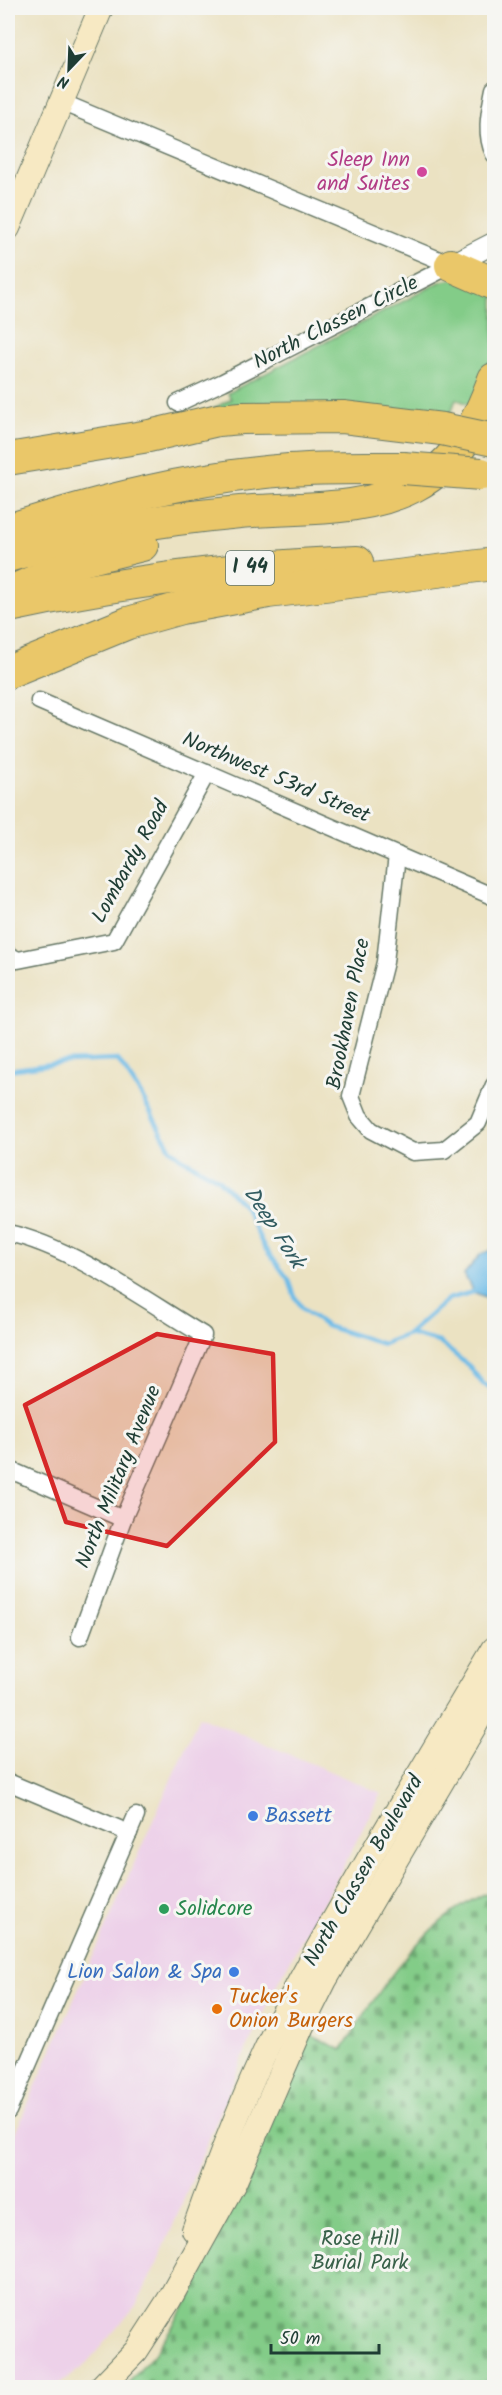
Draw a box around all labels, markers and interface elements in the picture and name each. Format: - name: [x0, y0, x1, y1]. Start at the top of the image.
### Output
- north arrow: [39, 39, 99, 99]
- text: N: [54, 68, 73, 95]
- place label: Sleep Inn and Suites: [317, 144, 410, 201]
- marker: Sleep Inn and Suites: [415, 165, 429, 179]
- street label: North Classen Circle: [248, 267, 425, 379]
- road number: I 44: [226, 551, 274, 585]
- street label: Northwest 53rd Street: [177, 723, 376, 833]
- street label: Lombardy Road: [84, 794, 179, 930]
- street label: Brookhaven Place: [318, 935, 380, 1092]
- water label: Deep Fork: [233, 1180, 315, 1279]
- street label: North Military Avenue: [67, 1380, 171, 1574]
- street label: North Classen Boulevard: [296, 1768, 433, 1973]
- place label: Bassett: [265, 1800, 333, 1833]
- marker: Bassett: [246, 1809, 260, 1823]
- place label: Solidcore: [176, 1893, 253, 1926]
- marker: Solidcore: [157, 1902, 171, 1916]
- place label: Lion Salon & Spa: [67, 1956, 222, 1989]
- marker: Lion Salon & Spa: [227, 1965, 241, 1979]
- place label: Tucker's Onion Burgers: [229, 1981, 353, 2038]
- marker: Tucker's Onion Burgers: [210, 2002, 224, 2016]
- park label: Rose Hill Burial Park: [312, 2223, 409, 2280]
- scale bar: [271, 2317, 379, 2355]
- text: 50 m: [280, 2325, 320, 2354]

